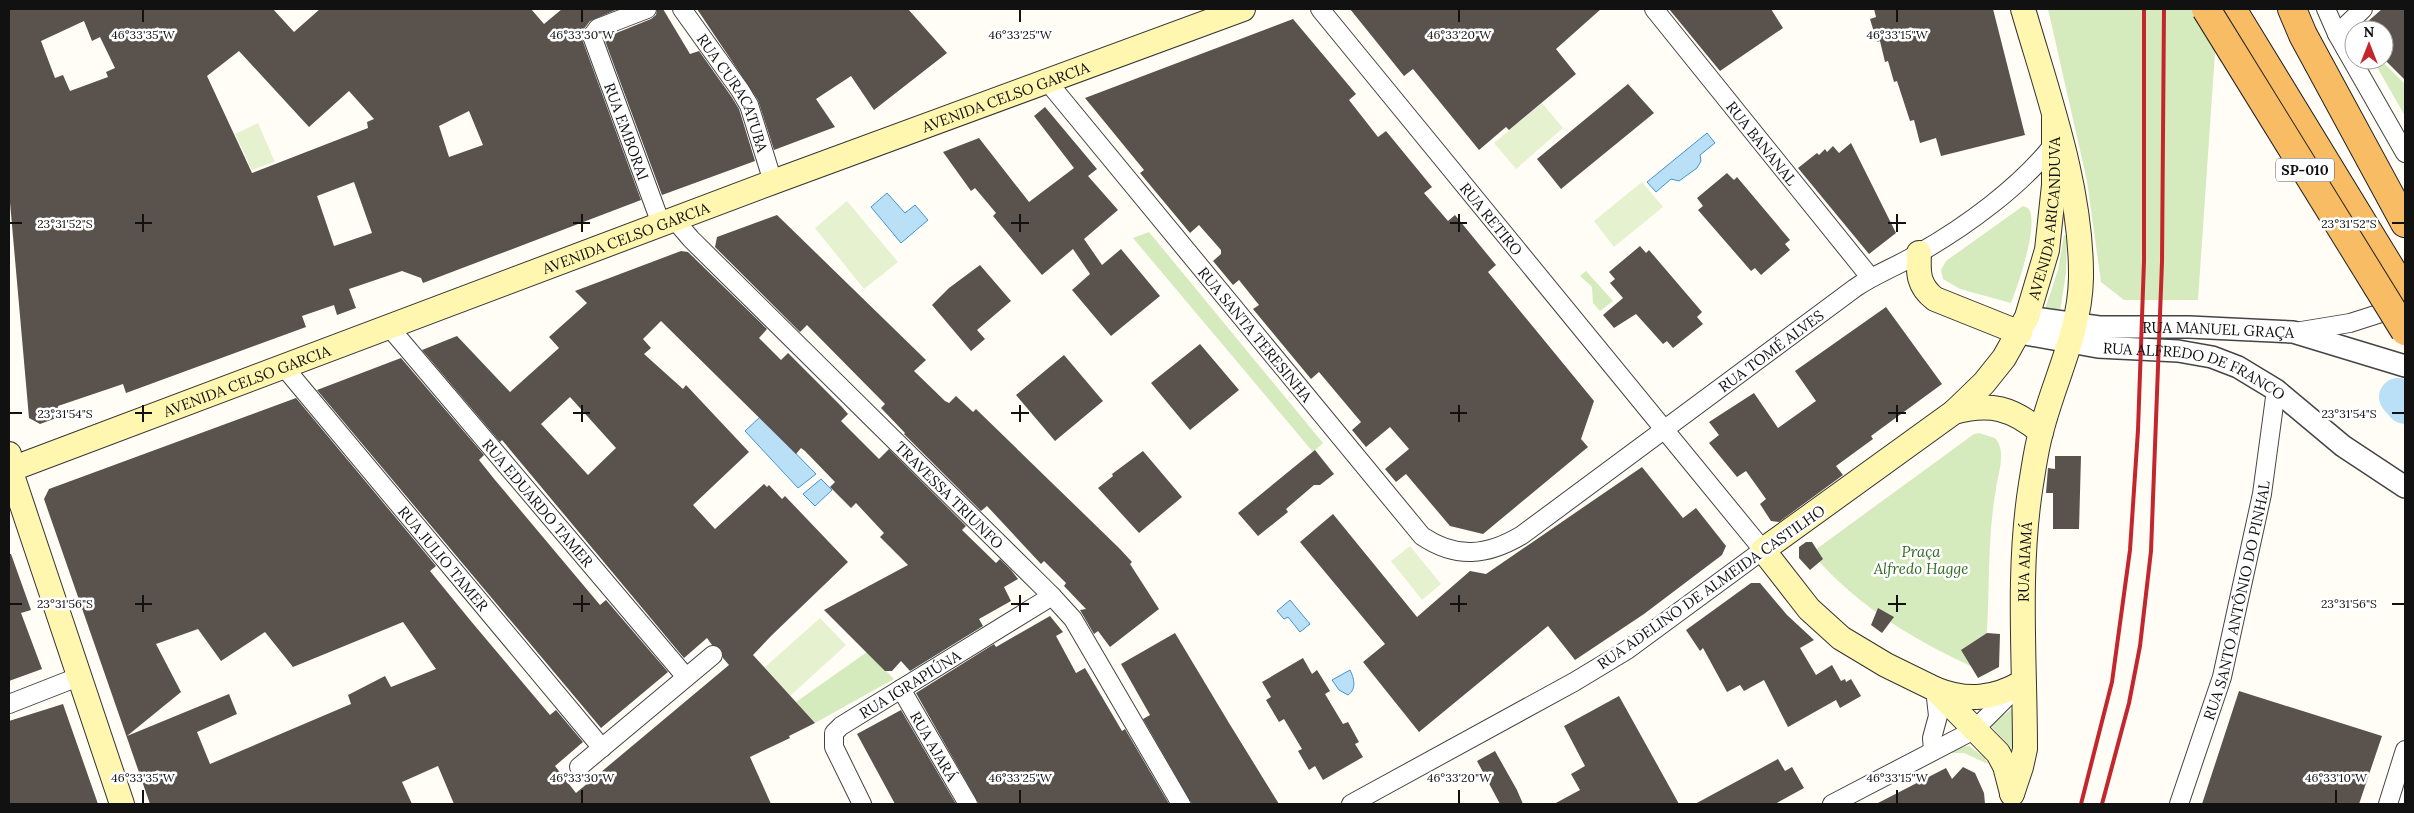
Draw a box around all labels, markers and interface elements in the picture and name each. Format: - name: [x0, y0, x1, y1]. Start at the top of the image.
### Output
- north arrow: [2344, 20, 2394, 70]
- text: N: [2364, 23, 2375, 41]
- text: 46°33'35"W: [111, 27, 176, 42]
- text: 46°33'30"W: [550, 27, 615, 42]
- text: 46°33'25"W: [988, 27, 1053, 42]
- text: 46°33'20"W: [1427, 27, 1492, 42]
- text: 46°33'15"W: [1866, 27, 1929, 42]
- street label: RUA CURACATUBA: [693, 30, 773, 155]
- street label: AVENIDA CELSO GARCIA: [918, 57, 1092, 136]
- street label: RUA EMBORAI: [600, 80, 654, 183]
- street label: RUA BANANAL: [1722, 97, 1802, 189]
- street label: AVENIDA ARICANDUVA: [2023, 136, 2064, 303]
- road number: SP-010: [2276, 158, 2334, 182]
- street label: RUA RETIRO: [1456, 178, 1527, 259]
- street label: AVENIDA CELSO GARCIA: [539, 197, 712, 278]
- text: 23°31'52"S: [37, 216, 93, 231]
- text: 23°31'52"S: [2321, 216, 2377, 231]
- street label: RUA SANTA TERESINHA: [1194, 263, 1317, 406]
- street label: RUA TOMÉ ALVES: [1714, 305, 1827, 396]
- street label: RUA MANUEL GRAÇA: [2142, 317, 2295, 342]
- street label: RUA ALFREDO DE FRANCO: [2102, 338, 2290, 404]
- street label: AVENIDA CELSO GARCIA: [160, 340, 333, 421]
- text: 23°31'54"S: [37, 406, 93, 421]
- text: 23°31'54"S: [2321, 406, 2377, 421]
- street label: RUA EDUARDO TAMER: [478, 435, 598, 571]
- street label: TRAVESSA TRIUNFO: [891, 437, 1008, 553]
- street label: RUA SANTO ANTÔNIO DO PINHAL: [2199, 479, 2273, 722]
- street label: RUA ADELINO DE ALMEIDA CASTILHO: [1593, 501, 1829, 673]
- street label: RUA JULIO TAMER: [394, 502, 493, 615]
- street label: RUA AIAMÁ: [2013, 520, 2036, 602]
- park label: Praça Alfredo Hagge: [1873, 542, 1968, 578]
- text: 23°31'56"S: [37, 596, 93, 611]
- text: 23°31'56"S: [2321, 596, 2377, 611]
- street label: RUA IGRAPIÚNA: [855, 645, 964, 722]
- street label: RUA AJARÁ: [906, 708, 962, 785]
- text: 46°33'35"W: [111, 770, 176, 785]
- text: 46°33'30"W: [550, 770, 615, 785]
- text: 46°33'25"W: [988, 770, 1053, 785]
- text: 46°33'20"W: [1427, 770, 1492, 785]
- text: 46°33'15"W: [1866, 770, 1929, 785]
- text: 46°33'10"W: [2305, 770, 2368, 785]

